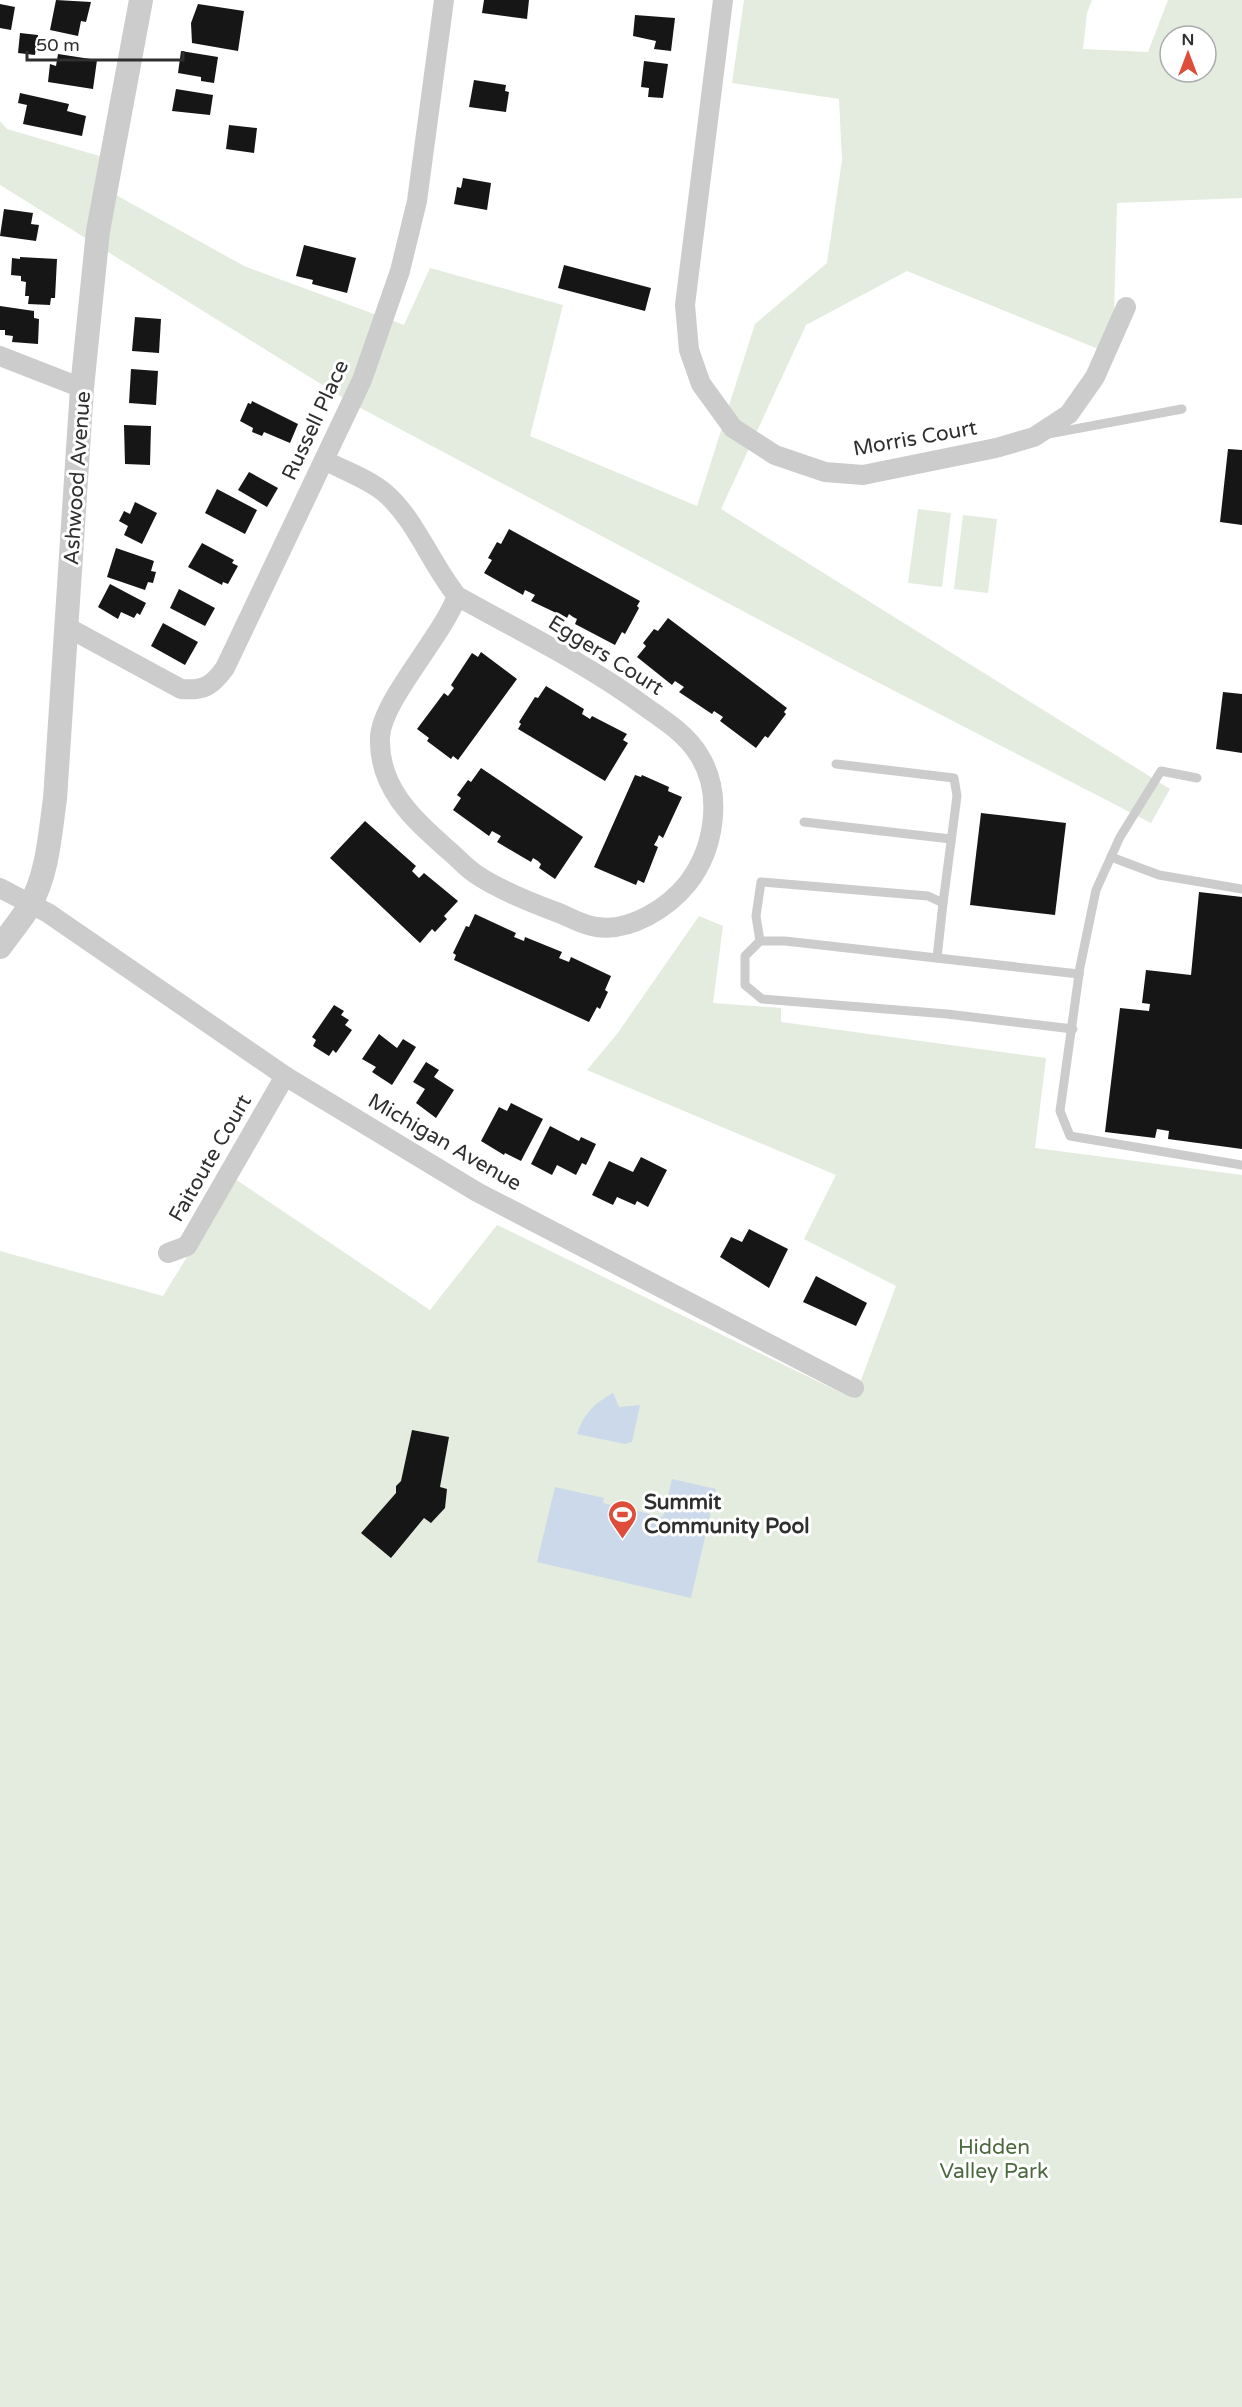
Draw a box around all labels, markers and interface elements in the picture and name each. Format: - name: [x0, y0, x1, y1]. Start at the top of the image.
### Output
- scale bar: [27, 24, 183, 62]
- north arrow: [1158, 24, 1218, 84]
- text: N: [1182, 30, 1194, 50]
- text: 50 m: [36, 34, 80, 56]
- street label: Russell Place: [277, 356, 354, 484]
- street label: Ashwood Avenue: [59, 390, 96, 566]
- street label: Morris Court: [851, 415, 979, 462]
- street label: Eggers Court: [544, 610, 668, 701]
- street label: Michigan Avenue: [364, 1088, 526, 1197]
- street label: Faitoute Court: [164, 1090, 257, 1226]
- place label: Summit Community Pool: [644, 1490, 810, 1539]
- sports icon: Summit Community Pool: [607, 1498, 639, 1540]
- park label: Hidden Valley Park: [939, 2135, 1049, 2184]

